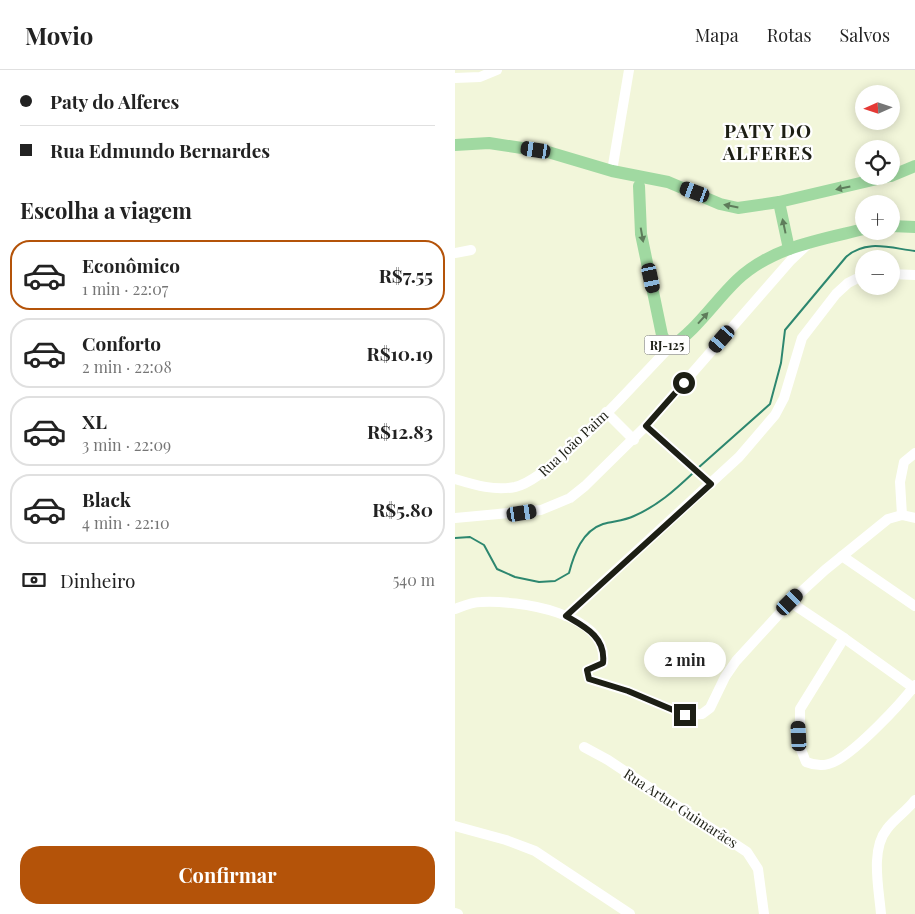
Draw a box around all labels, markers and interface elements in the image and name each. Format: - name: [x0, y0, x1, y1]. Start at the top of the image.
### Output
- text: Movio: [25, 19, 93, 51]
- text: Mapa: [695, 23, 739, 47]
- text: Rotas: [767, 23, 812, 47]
- text: Salvos: [840, 23, 890, 47]
- north arrow: [855, 85, 900, 130]
- map controls: [855, 85, 900, 295]
- text: Paty do Alferes: [50, 88, 179, 114]
- district label: PATY DO ALFERES: [722, 117, 813, 165]
- text: Rua Edmundo Bernardes: [50, 137, 270, 163]
- car: [520, 140, 551, 160]
- button: locate: [855, 140, 900, 185]
- car: [678, 180, 711, 204]
- one-way arrow: [834, 185, 850, 193]
- text: Escolha a viagem: [20, 195, 192, 225]
- button: +: [855, 195, 900, 240]
- one-way arrow: [723, 202, 739, 210]
- one-way arrow: [780, 218, 788, 233]
- one-way arrow: [638, 227, 646, 243]
- button: −: [855, 250, 900, 295]
- text: Econômico: [82, 252, 180, 278]
- icon: car: [22, 253, 67, 298]
- text: R$7.55: [379, 262, 433, 288]
- car: [640, 262, 661, 294]
- text: 1 min · 22:07: [82, 278, 168, 299]
- one-way arrow: [697, 312, 709, 324]
- car: [706, 323, 737, 355]
- text: Conforto: [82, 330, 161, 356]
- icon: car: [22, 331, 67, 376]
- road number: RJ-125: [645, 336, 689, 354]
- text: R$10.19: [366, 340, 433, 366]
- text: 2 min · 22:08: [82, 356, 172, 377]
- route start: [673, 372, 695, 394]
- street label: Rua João Paim: [534, 405, 613, 480]
- text: XL: [82, 408, 107, 434]
- icon: car: [22, 409, 67, 454]
- text: R$12.83: [367, 418, 433, 444]
- text: 3 min · 22:09: [82, 434, 171, 455]
- text: Black: [82, 486, 131, 512]
- icon: car: [22, 487, 67, 532]
- text: R$5.80: [372, 496, 433, 522]
- car: [506, 503, 537, 523]
- text: 4 min · 22:10: [82, 512, 170, 533]
- icon: cash: [20, 566, 48, 594]
- text: Dinheiro: [60, 567, 136, 593]
- text: 540 m: [393, 569, 435, 590]
- car: [774, 586, 805, 618]
- callout: 2 min: [644, 642, 726, 678]
- text: 2 min: [664, 649, 706, 670]
- route end: [674, 704, 696, 726]
- car: [790, 721, 807, 751]
- street label: Rua Artur Guimarães: [620, 764, 742, 852]
- button: Confirmar: [20, 846, 435, 904]

